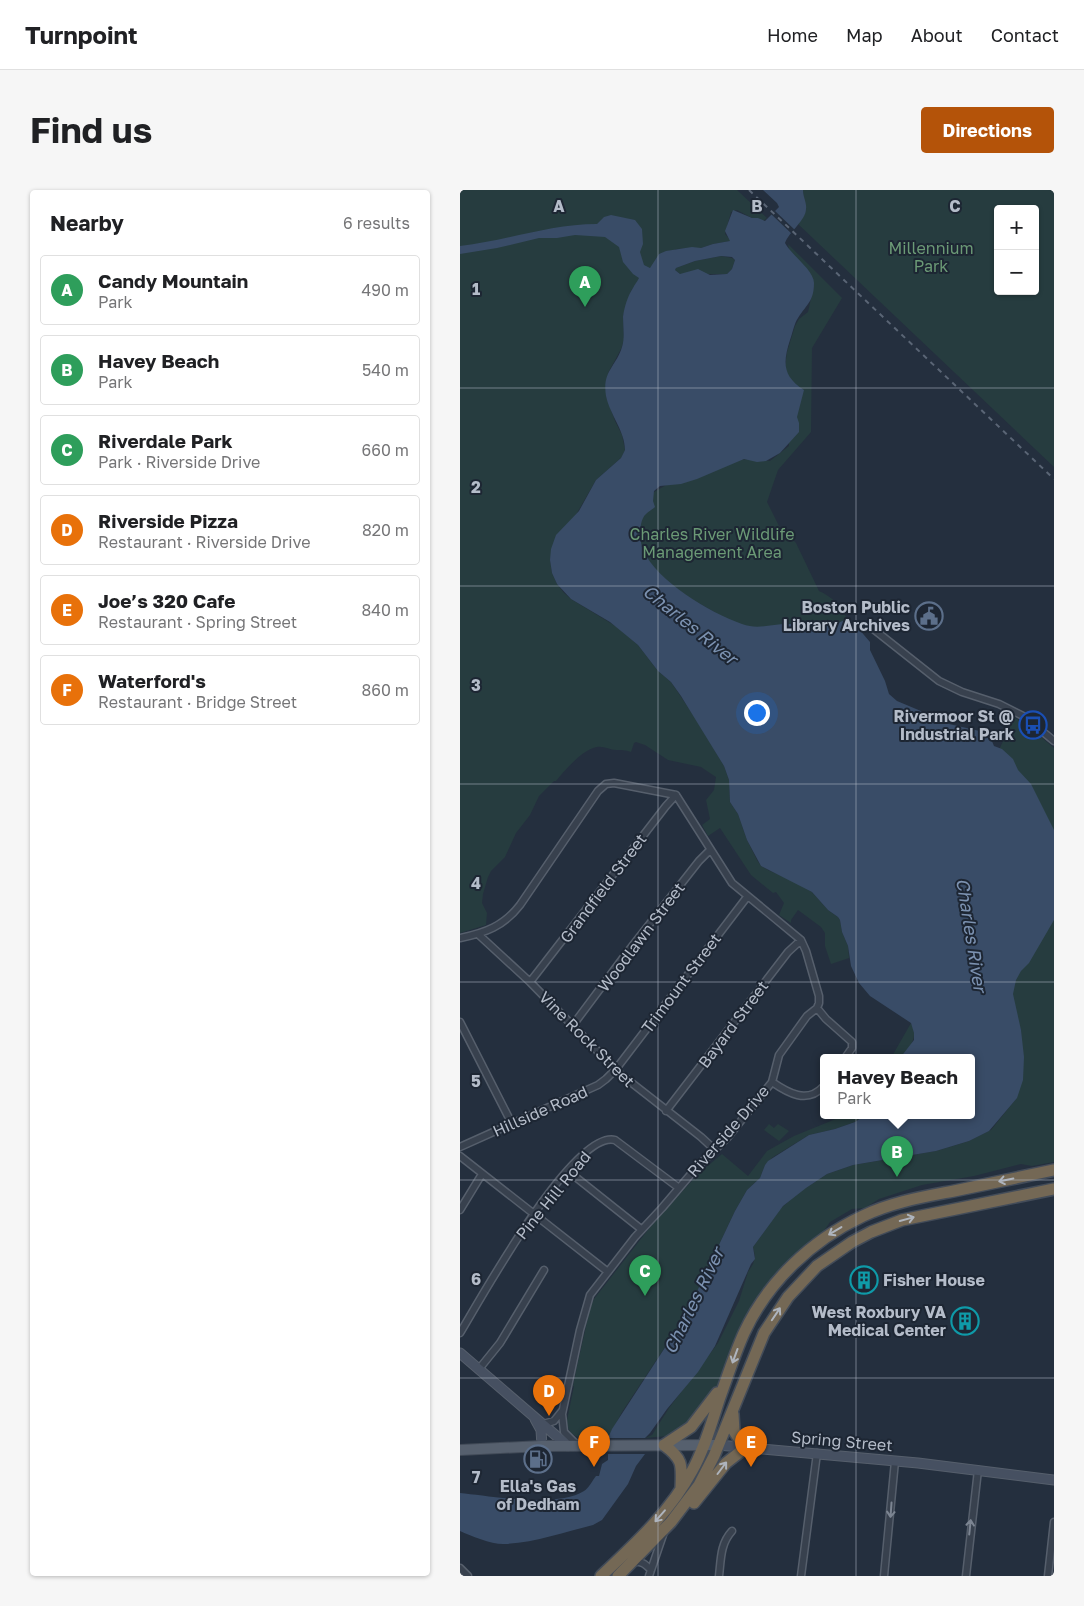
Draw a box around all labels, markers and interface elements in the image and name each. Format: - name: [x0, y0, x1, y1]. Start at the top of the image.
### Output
- text: Turnpoint: [25, 20, 138, 49]
- text: Home: [767, 24, 818, 46]
- text: Map: [846, 24, 883, 46]
- text: About: [911, 24, 963, 46]
- text: Contact: [991, 24, 1059, 46]
- button: Directions: [921, 107, 1054, 153]
- text: Find us: [30, 109, 152, 151]
- text: A: [553, 196, 565, 216]
- text: B: [751, 196, 763, 216]
- text: C: [949, 196, 961, 216]
- map controls: [994, 205, 1039, 295]
- button: +: [994, 205, 1039, 250]
- text: Nearby: [50, 210, 124, 236]
- text: 6 results: [343, 213, 410, 233]
- park label: Millennium Park: [888, 238, 974, 276]
- button: −: [994, 250, 1039, 295]
- pin: A: [569, 266, 601, 307]
- text: Candy Mountain: [98, 269, 248, 292]
- text: 1: [472, 279, 480, 299]
- text: A: [61, 280, 73, 300]
- text: 490 m: [361, 280, 409, 300]
- text: Park: [98, 292, 133, 312]
- text: Havey Beach: [98, 349, 219, 372]
- text: B: [61, 360, 73, 380]
- text: 540 m: [362, 360, 409, 380]
- text: Park: [98, 372, 133, 392]
- text: Riverdale Park: [98, 429, 233, 452]
- text: C: [61, 440, 73, 460]
- text: 660 m: [362, 440, 409, 460]
- text: Park · Riverside Drive: [98, 452, 260, 472]
- text: 2: [471, 477, 481, 497]
- text: Riverside Pizza: [98, 509, 238, 532]
- text: D: [61, 520, 73, 540]
- text: 820 m: [362, 520, 409, 540]
- park label: Charles River Wildlife Management Area: [630, 524, 794, 562]
- text: Restaurant · Riverside Drive: [98, 532, 310, 552]
- water label: Charles River: [639, 580, 744, 671]
- text: Joe’s 320 Cafe: [98, 589, 235, 612]
- place label: Boston Public Library Archives: [783, 597, 910, 635]
- text: E: [62, 600, 72, 620]
- text: 840 m: [361, 600, 409, 620]
- public building icon: Boston Public Library Archives: [914, 601, 944, 631]
- text: Restaurant · Spring Street: [98, 612, 297, 632]
- text: Waterford's: [98, 669, 206, 692]
- text: 3: [471, 675, 481, 695]
- text: F: [62, 680, 72, 700]
- text: 860 m: [361, 680, 409, 700]
- text: Restaurant · Bridge Street: [98, 692, 297, 712]
- your location: [744, 700, 770, 726]
- place label: Rivermoor St @ Industrial Park: [894, 706, 1015, 744]
- bus stop icon: Rivermoor St @ Industrial Park: [1018, 710, 1048, 740]
- street label: Grandfield Street: [555, 829, 651, 947]
- text: 4: [471, 873, 481, 893]
- water label: Charles River: [952, 876, 992, 996]
- street label: Woodlawn Street: [593, 878, 689, 996]
- street label: Trimount Street: [637, 929, 725, 1037]
- street label: Bayard Street: [694, 976, 772, 1072]
- street label: Vine Rock Street: [535, 987, 639, 1091]
- popup: [820, 1054, 975, 1119]
- text: Havey Beach: [837, 1065, 958, 1088]
- text: 5: [471, 1071, 481, 1091]
- street label: Hillside Road: [489, 1081, 591, 1141]
- street label: Riverside Drive: [683, 1081, 773, 1181]
- text: Park: [837, 1088, 872, 1108]
- pin: B: [881, 1136, 913, 1177]
- street label: Pine Hill Road: [511, 1147, 595, 1243]
- one-way arrow: [999, 1176, 1015, 1185]
- one-way arrow: [899, 1214, 915, 1223]
- one-way arrow: [829, 1227, 843, 1237]
- water label: Charles River: [658, 1241, 729, 1357]
- pin: C: [629, 1255, 661, 1296]
- building icon: Fisher House: [849, 1265, 879, 1295]
- text: 6: [471, 1269, 481, 1289]
- place label: Fisher House: [883, 1270, 985, 1290]
- place label: West Roxbury VA Medical Center: [812, 1302, 947, 1340]
- building icon: West Roxbury VA Medical Center: [950, 1306, 980, 1336]
- one-way arrow: [771, 1307, 781, 1321]
- one-way arrow: [730, 1347, 739, 1363]
- pin: D: [533, 1375, 565, 1416]
- pin: F: [578, 1426, 610, 1467]
- pin: E: [735, 1426, 767, 1467]
- street label: Spring Street: [790, 1427, 894, 1455]
- fuel station icon: Ella's Gas of Dedham: [523, 1444, 553, 1474]
- one-way arrow: [716, 1462, 727, 1475]
- text: 7: [472, 1467, 481, 1487]
- place label: Ella's Gas of Dedham: [496, 1476, 580, 1514]
- one-way arrow: [887, 1501, 896, 1517]
- one-way arrow: [655, 1509, 666, 1522]
- one-way arrow: [966, 1520, 975, 1536]

